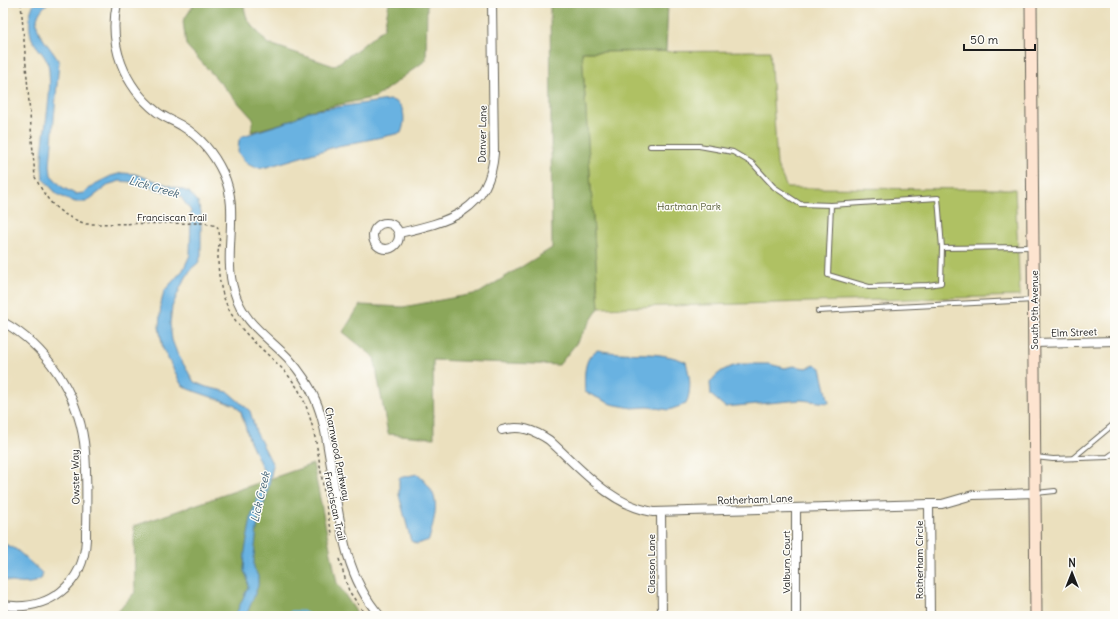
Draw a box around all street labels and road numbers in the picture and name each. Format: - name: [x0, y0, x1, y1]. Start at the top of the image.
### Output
- street label: Danver Lane: [475, 105, 490, 163]
- street label: Franciscan Trail: [137, 211, 207, 224]
- street label: South 9th Avenue: [1028, 270, 1041, 350]
- street label: Elm Street: [1051, 325, 1098, 340]
- street label: Charnwood Parkway: [322, 406, 353, 502]
- street label: Owster Way: [69, 449, 82, 505]
- street label: Franciscan Trail: [321, 470, 348, 542]
- street label: Rotherham Lane: [717, 492, 793, 507]
- street label: Rotherham Circle: [913, 521, 926, 599]
- street label: Valburn Court: [780, 530, 793, 593]
- street label: Classon Lane: [645, 534, 658, 594]

